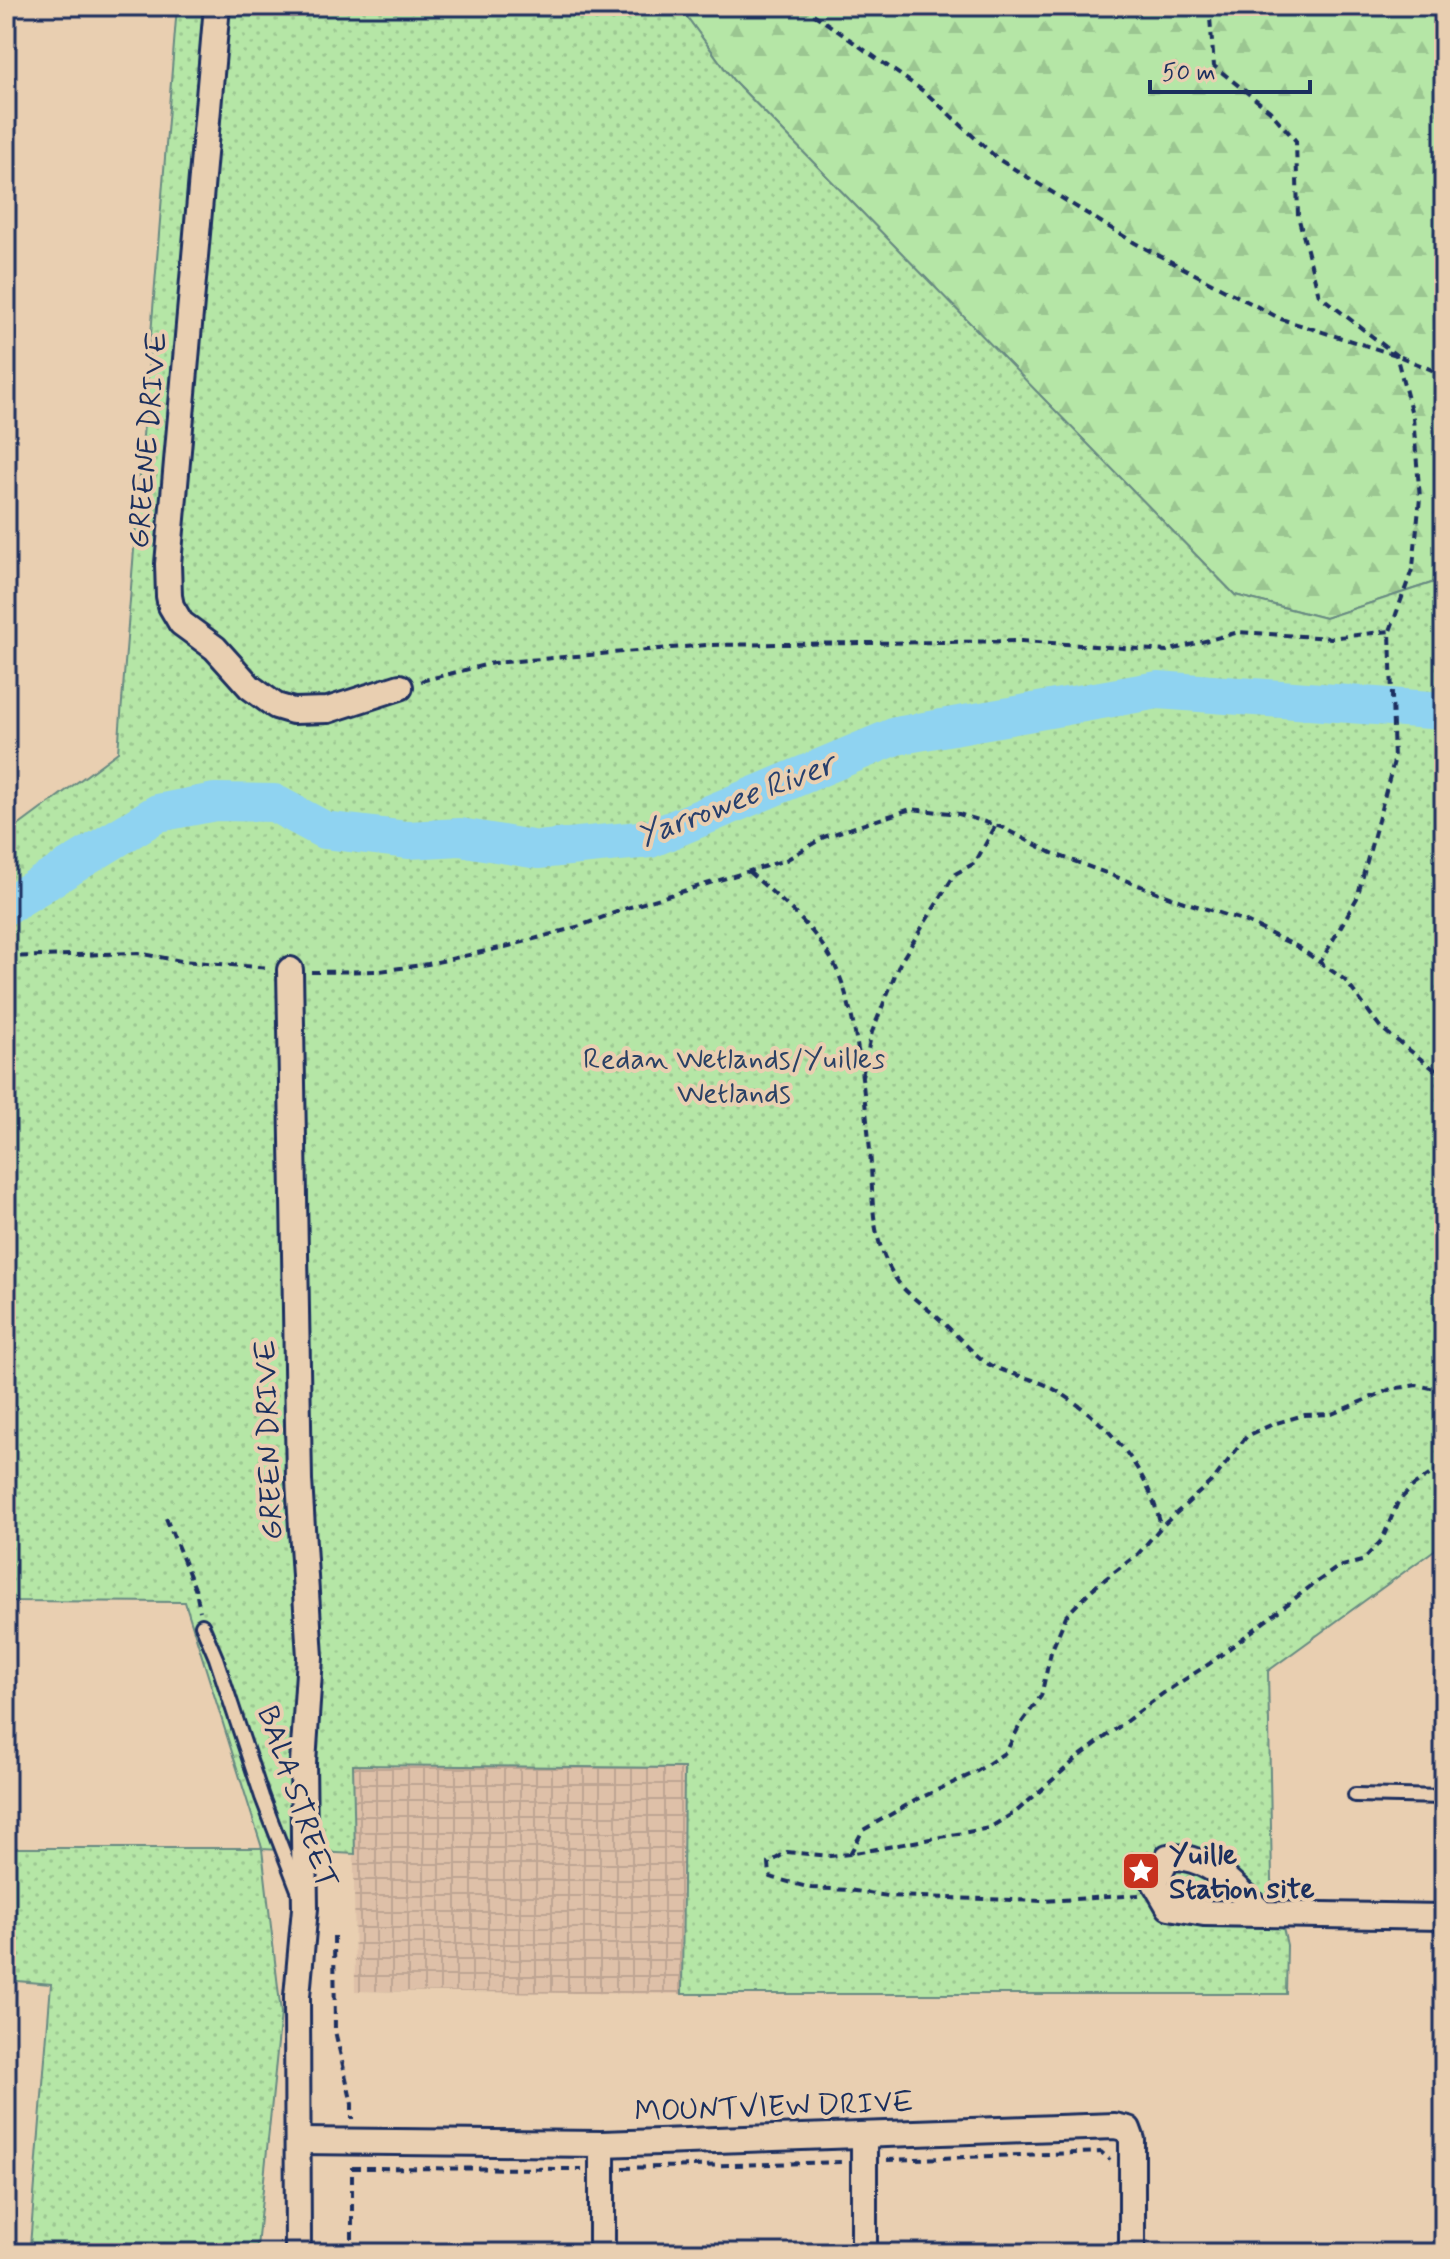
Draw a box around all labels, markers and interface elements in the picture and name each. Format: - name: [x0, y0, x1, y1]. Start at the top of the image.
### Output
- scale bar: [1150, 44, 1310, 94]
- text: 50 m: [1162, 58, 1216, 89]
- street label: GREENE DRIVE: [120, 330, 177, 550]
- water label: Yarrowee River: [631, 742, 845, 858]
- park label: Redan Wetlands/Yuilles Wetlands: [583, 1040, 885, 1113]
- street label: GREEN DRIVE: [247, 1339, 292, 1541]
- street label: BALA STREET: [247, 1701, 346, 1894]
- place label: Yuille Station site: [1169, 1836, 1315, 1909]
- place icon: Yuille Station site: [1120, 1850, 1162, 1892]
- street label: MOUNTVIEW DRIVE: [634, 2083, 914, 2132]

